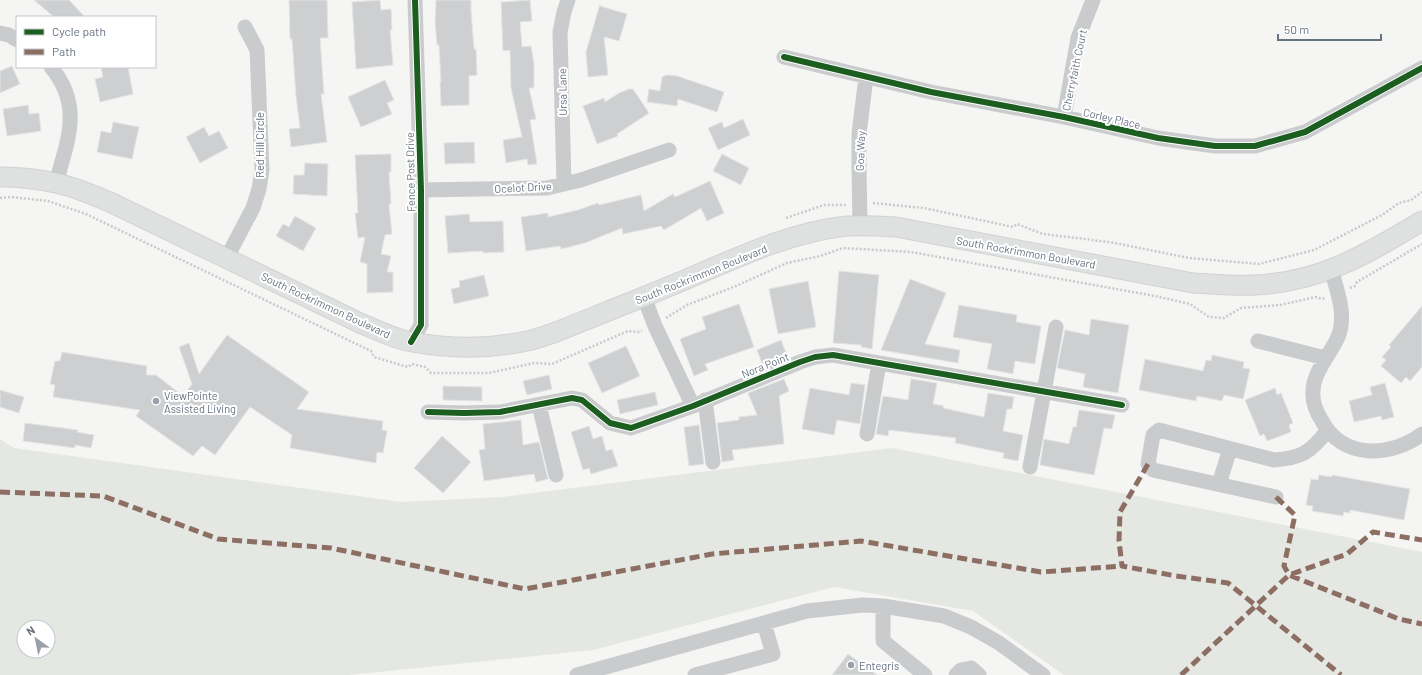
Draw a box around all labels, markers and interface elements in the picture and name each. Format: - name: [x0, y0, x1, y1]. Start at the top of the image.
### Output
- legend: [16, 16, 156, 68]
- scale bar: [1278, 16, 1381, 42]
- text: 50 m: [1284, 22, 1309, 36]
- text: Cycle path: [52, 24, 106, 38]
- street label: Cherryfaith Court: [1059, 28, 1089, 112]
- text: Path: [52, 44, 76, 58]
- street label: Ursa Lane: [555, 68, 569, 116]
- street label: Corley Place: [1082, 105, 1142, 131]
- street label: Red Hill Circle: [253, 112, 266, 178]
- street label: Goa Way: [853, 131, 867, 171]
- street label: Fence Post Drive: [403, 132, 417, 212]
- street label: Ocelot Drive: [494, 179, 552, 195]
- street label: South Rockrimmon Boulevard: [955, 233, 1097, 271]
- street label: South Rockrimmon Boulevard: [633, 242, 769, 306]
- street label: South Rockrimmon Boulevard: [259, 269, 393, 341]
- street label: Nora Point: [739, 350, 791, 380]
- place label: ViewPointe Assisted Living: [164, 389, 236, 415]
- marker: ViewPointe Assisted Living: [151, 396, 161, 406]
- north arrow: [16, 619, 56, 659]
- text: N: [24, 623, 37, 638]
- place label: Entegris: [859, 659, 899, 672]
- marker: Entegris: [846, 660, 856, 670]

